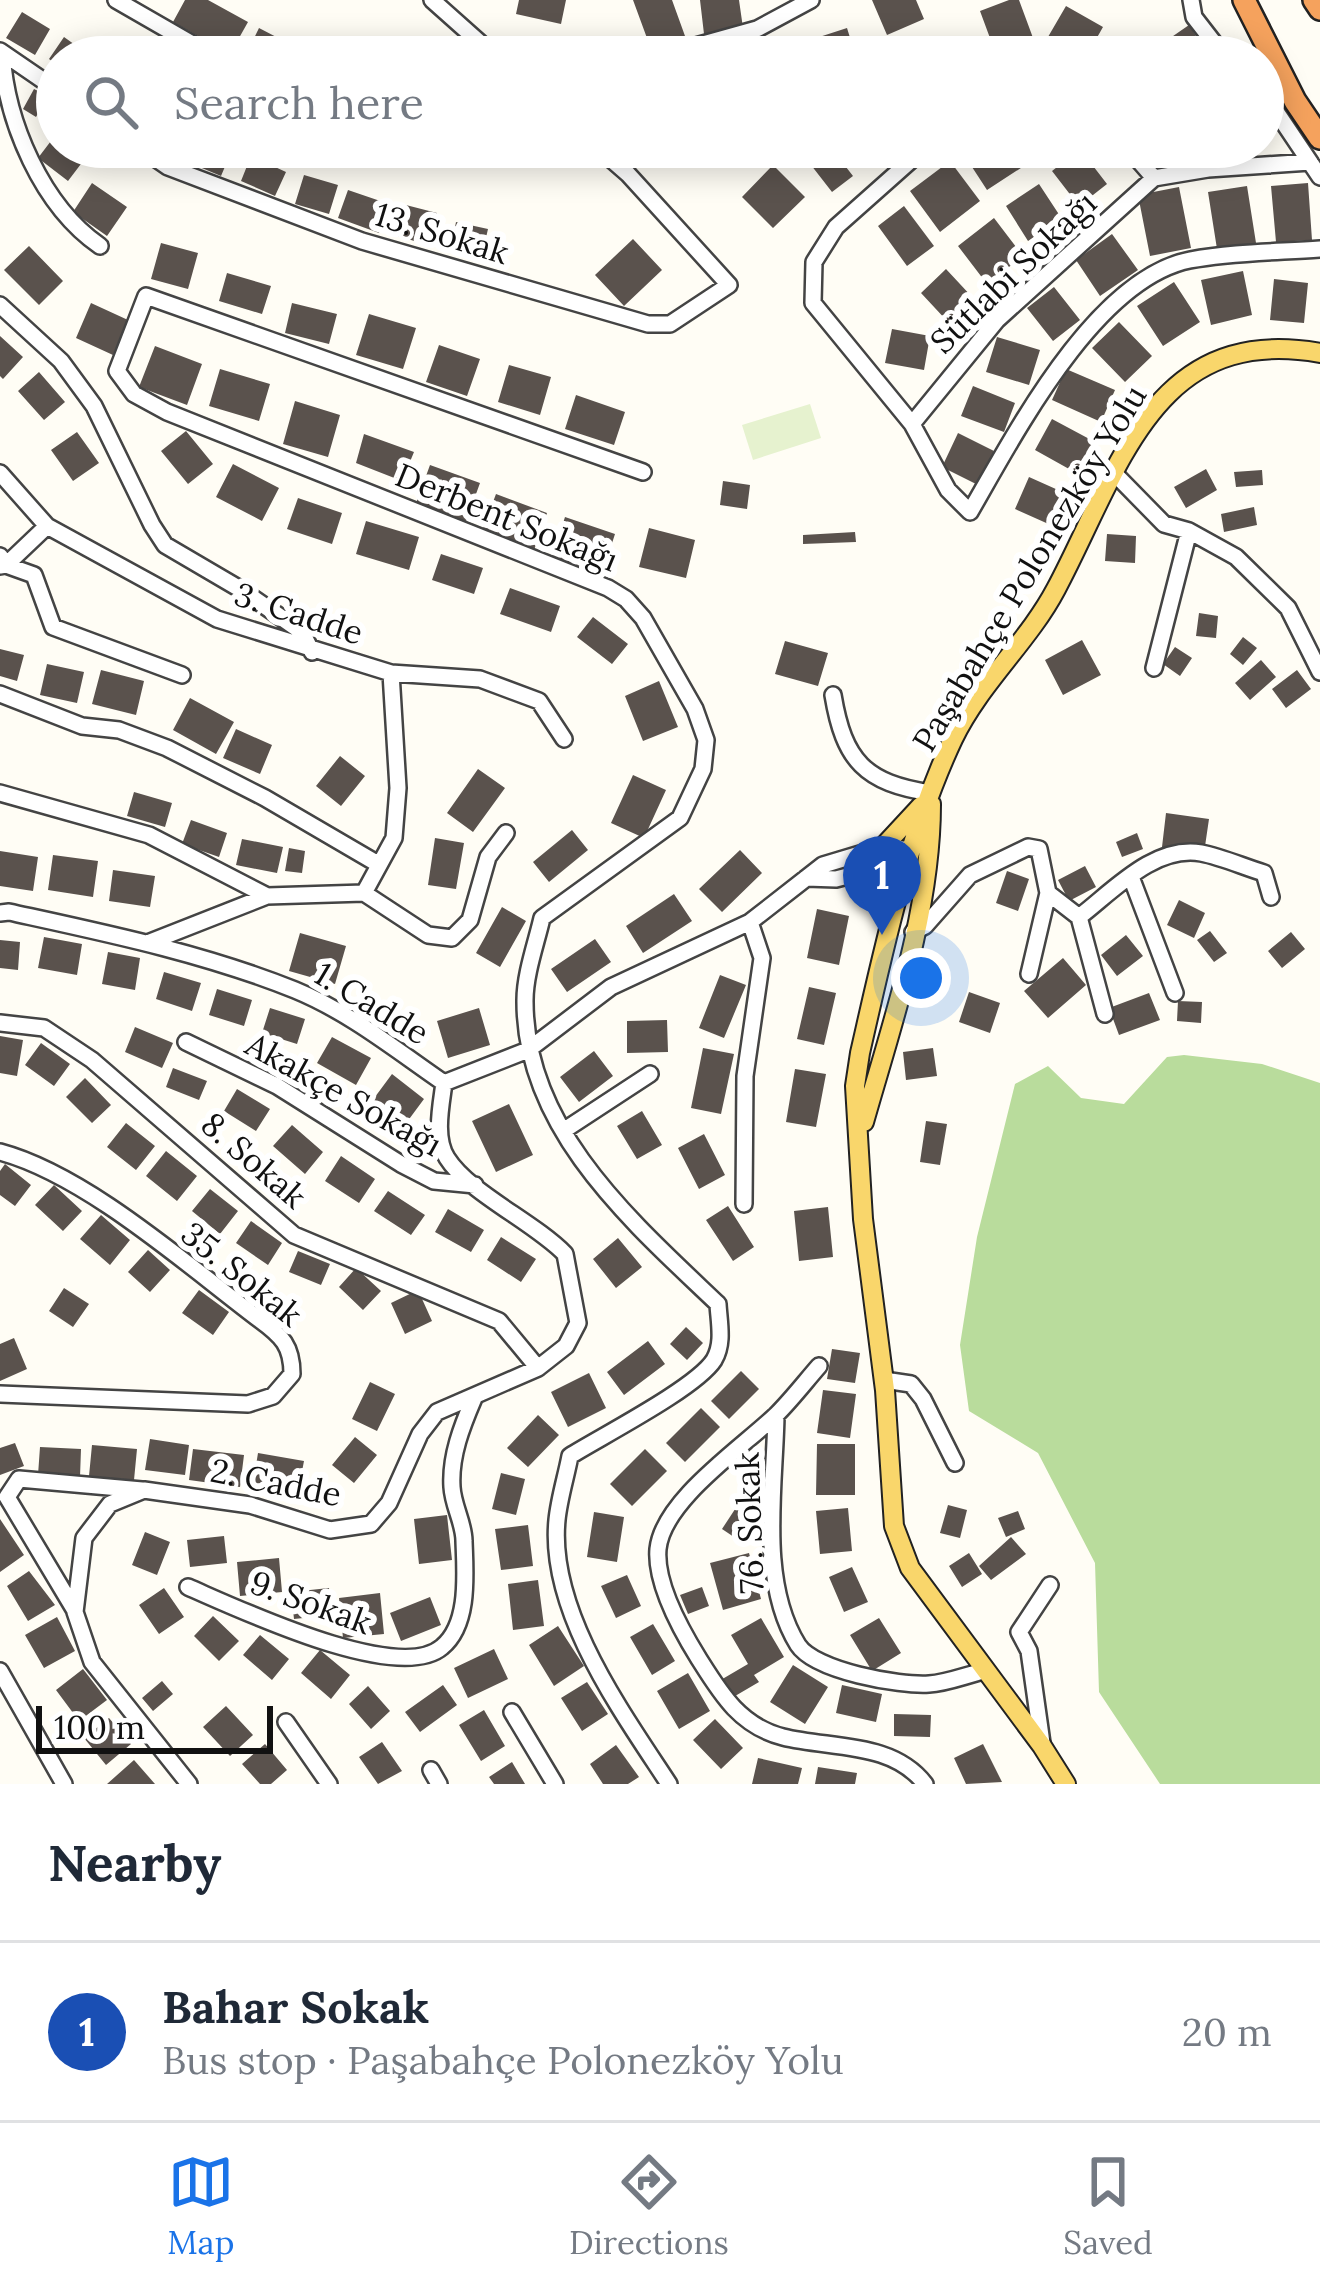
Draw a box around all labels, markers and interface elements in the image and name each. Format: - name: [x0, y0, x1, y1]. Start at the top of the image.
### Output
- search box: [36, 36, 1284, 168]
- icon: search: [78, 69, 144, 135]
- text: Search here: [174, 74, 424, 131]
- street label: Sütlabi Sokağı: [921, 182, 1105, 362]
- street label: 13. Sokak: [370, 193, 514, 273]
- street label: Paşabahçe Polonezköy Yolu: [903, 377, 1155, 759]
- street label: Derbent Sokağı: [390, 453, 624, 581]
- street label: 3. Cadde: [229, 573, 369, 653]
- pin: 1: [843, 836, 921, 935]
- your location: [891, 948, 951, 1008]
- street label: 1. Cadde: [307, 952, 437, 1054]
- street label: Akakçe Sokağı: [238, 1022, 449, 1165]
- street label: 8. Sokak: [193, 1103, 315, 1217]
- street label: 35. Sokak: [173, 1212, 311, 1336]
- street label: 2. Cadde: [207, 1449, 345, 1515]
- street label: 76. Sokak: [726, 1451, 772, 1594]
- street label: 9. Sokak: [245, 1561, 378, 1643]
- scale bar: [36, 1700, 273, 1753]
- text: 100 m: [54, 1706, 145, 1748]
- text: Nearby: [48, 1830, 221, 1895]
- text: Bahar Sokak: [162, 1978, 429, 2035]
- text: 1: [79, 2007, 95, 2057]
- text: 20 m: [1182, 2007, 1272, 2057]
- text: Bus stop · Paşabahçe Polonezköy Yolu: [162, 2035, 844, 2085]
- tab: Map: [167, 2149, 234, 2263]
- tab: Directions: [569, 2149, 729, 2263]
- tab: Saved: [1063, 2149, 1153, 2263]

